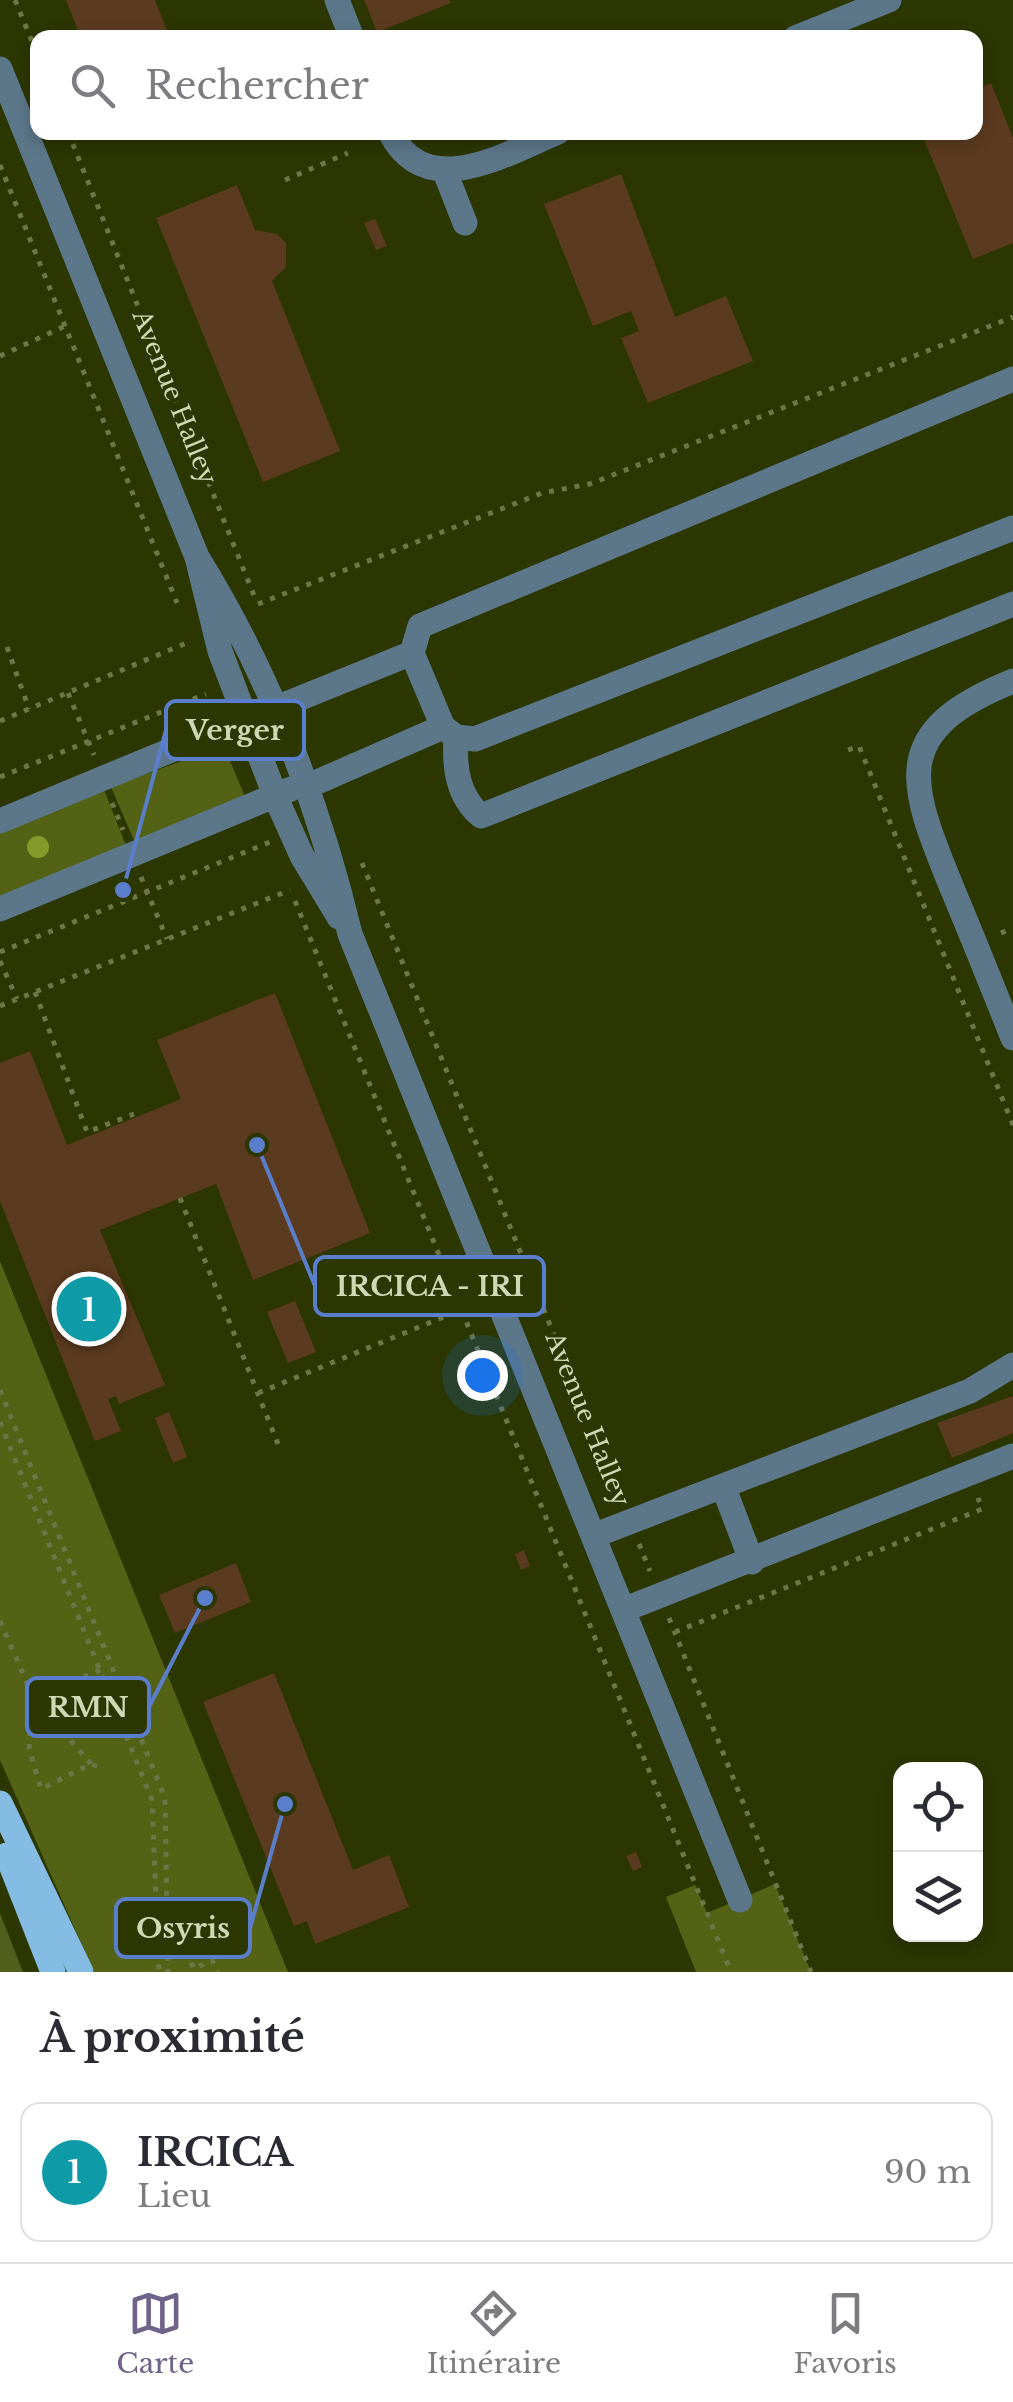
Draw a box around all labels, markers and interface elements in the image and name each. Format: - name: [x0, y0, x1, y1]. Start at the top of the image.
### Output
- search box: [30, 30, 983, 140]
- icon: search: [65, 58, 120, 113]
- text: Rechercher: [145, 62, 369, 109]
- street label: Avenue Halley: [125, 304, 224, 489]
- callout: Verger: [166, 701, 304, 759]
- text: Verger: [185, 713, 284, 748]
- callout: IRCICA - IRI: [315, 1257, 544, 1315]
- text: IRCICA - IRI: [336, 1269, 524, 1304]
- pin: 1: [56, 1272, 122, 1346]
- street label: Avenue Halley: [538, 1326, 637, 1511]
- your location: [457, 1350, 508, 1401]
- callout: RMN: [27, 1678, 149, 1736]
- text: RMN: [47, 1690, 129, 1725]
- map controls: [893, 1762, 983, 1942]
- button: locate: [893, 1762, 983, 1852]
- button: layers: [893, 1852, 983, 1942]
- callout: Osyris: [116, 1899, 250, 1957]
- text: Osyris: [136, 1911, 230, 1946]
- text: À proximité: [40, 2011, 305, 2063]
- text: IRCICA: [137, 2129, 293, 2176]
- text: 1: [68, 2152, 81, 2192]
- text: 90 m: [884, 2152, 971, 2192]
- text: Lieu: [137, 2176, 211, 2216]
- tab: Carte: [116, 2286, 194, 2381]
- tab: Itinéraire: [427, 2286, 561, 2381]
- tab: Favoris: [794, 2286, 897, 2381]

